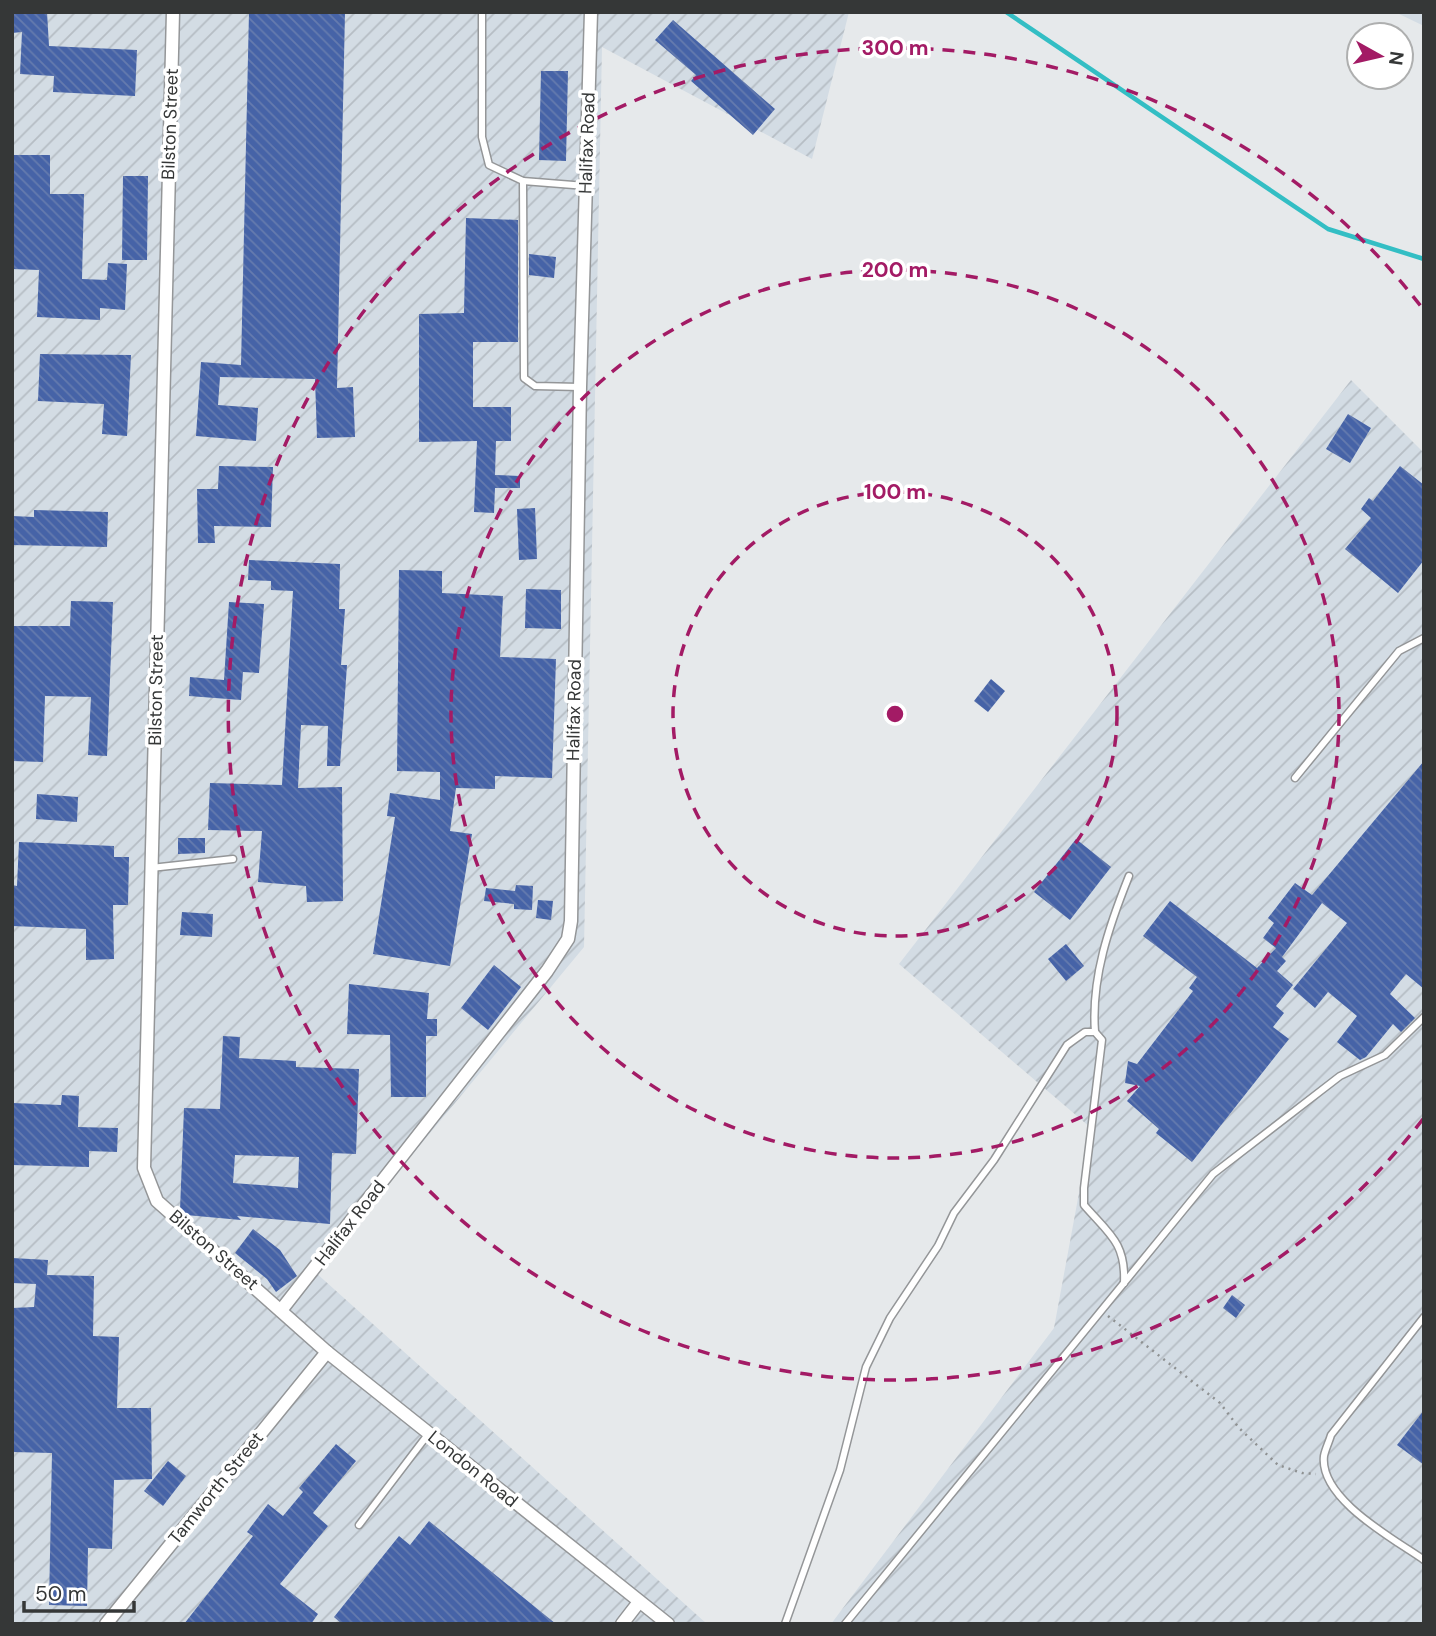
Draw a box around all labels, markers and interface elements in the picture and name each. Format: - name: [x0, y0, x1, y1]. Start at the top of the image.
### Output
- north arrow: [1345, 21, 1415, 91]
- text: 300 m: [862, 34, 928, 62]
- text: N: [1383, 50, 1410, 67]
- street label: Bilston Street: [156, 68, 184, 180]
- street label: Halifax Road: [573, 92, 601, 194]
- text: 200 m: [862, 256, 928, 284]
- text: 100 m: [864, 478, 926, 506]
- street label: Bilston Street: [143, 634, 169, 746]
- street label: Halifax Road: [561, 659, 587, 761]
- centre of rings: [883, 702, 907, 726]
- street label: Halifax Road: [309, 1176, 391, 1270]
- street label: Bilston Street: [164, 1204, 264, 1296]
- street label: London Road: [423, 1425, 523, 1513]
- street label: Tamworth Street: [163, 1427, 269, 1549]
- scale bar: [24, 1570, 135, 1614]
- text: 50 m: [35, 1580, 86, 1608]

